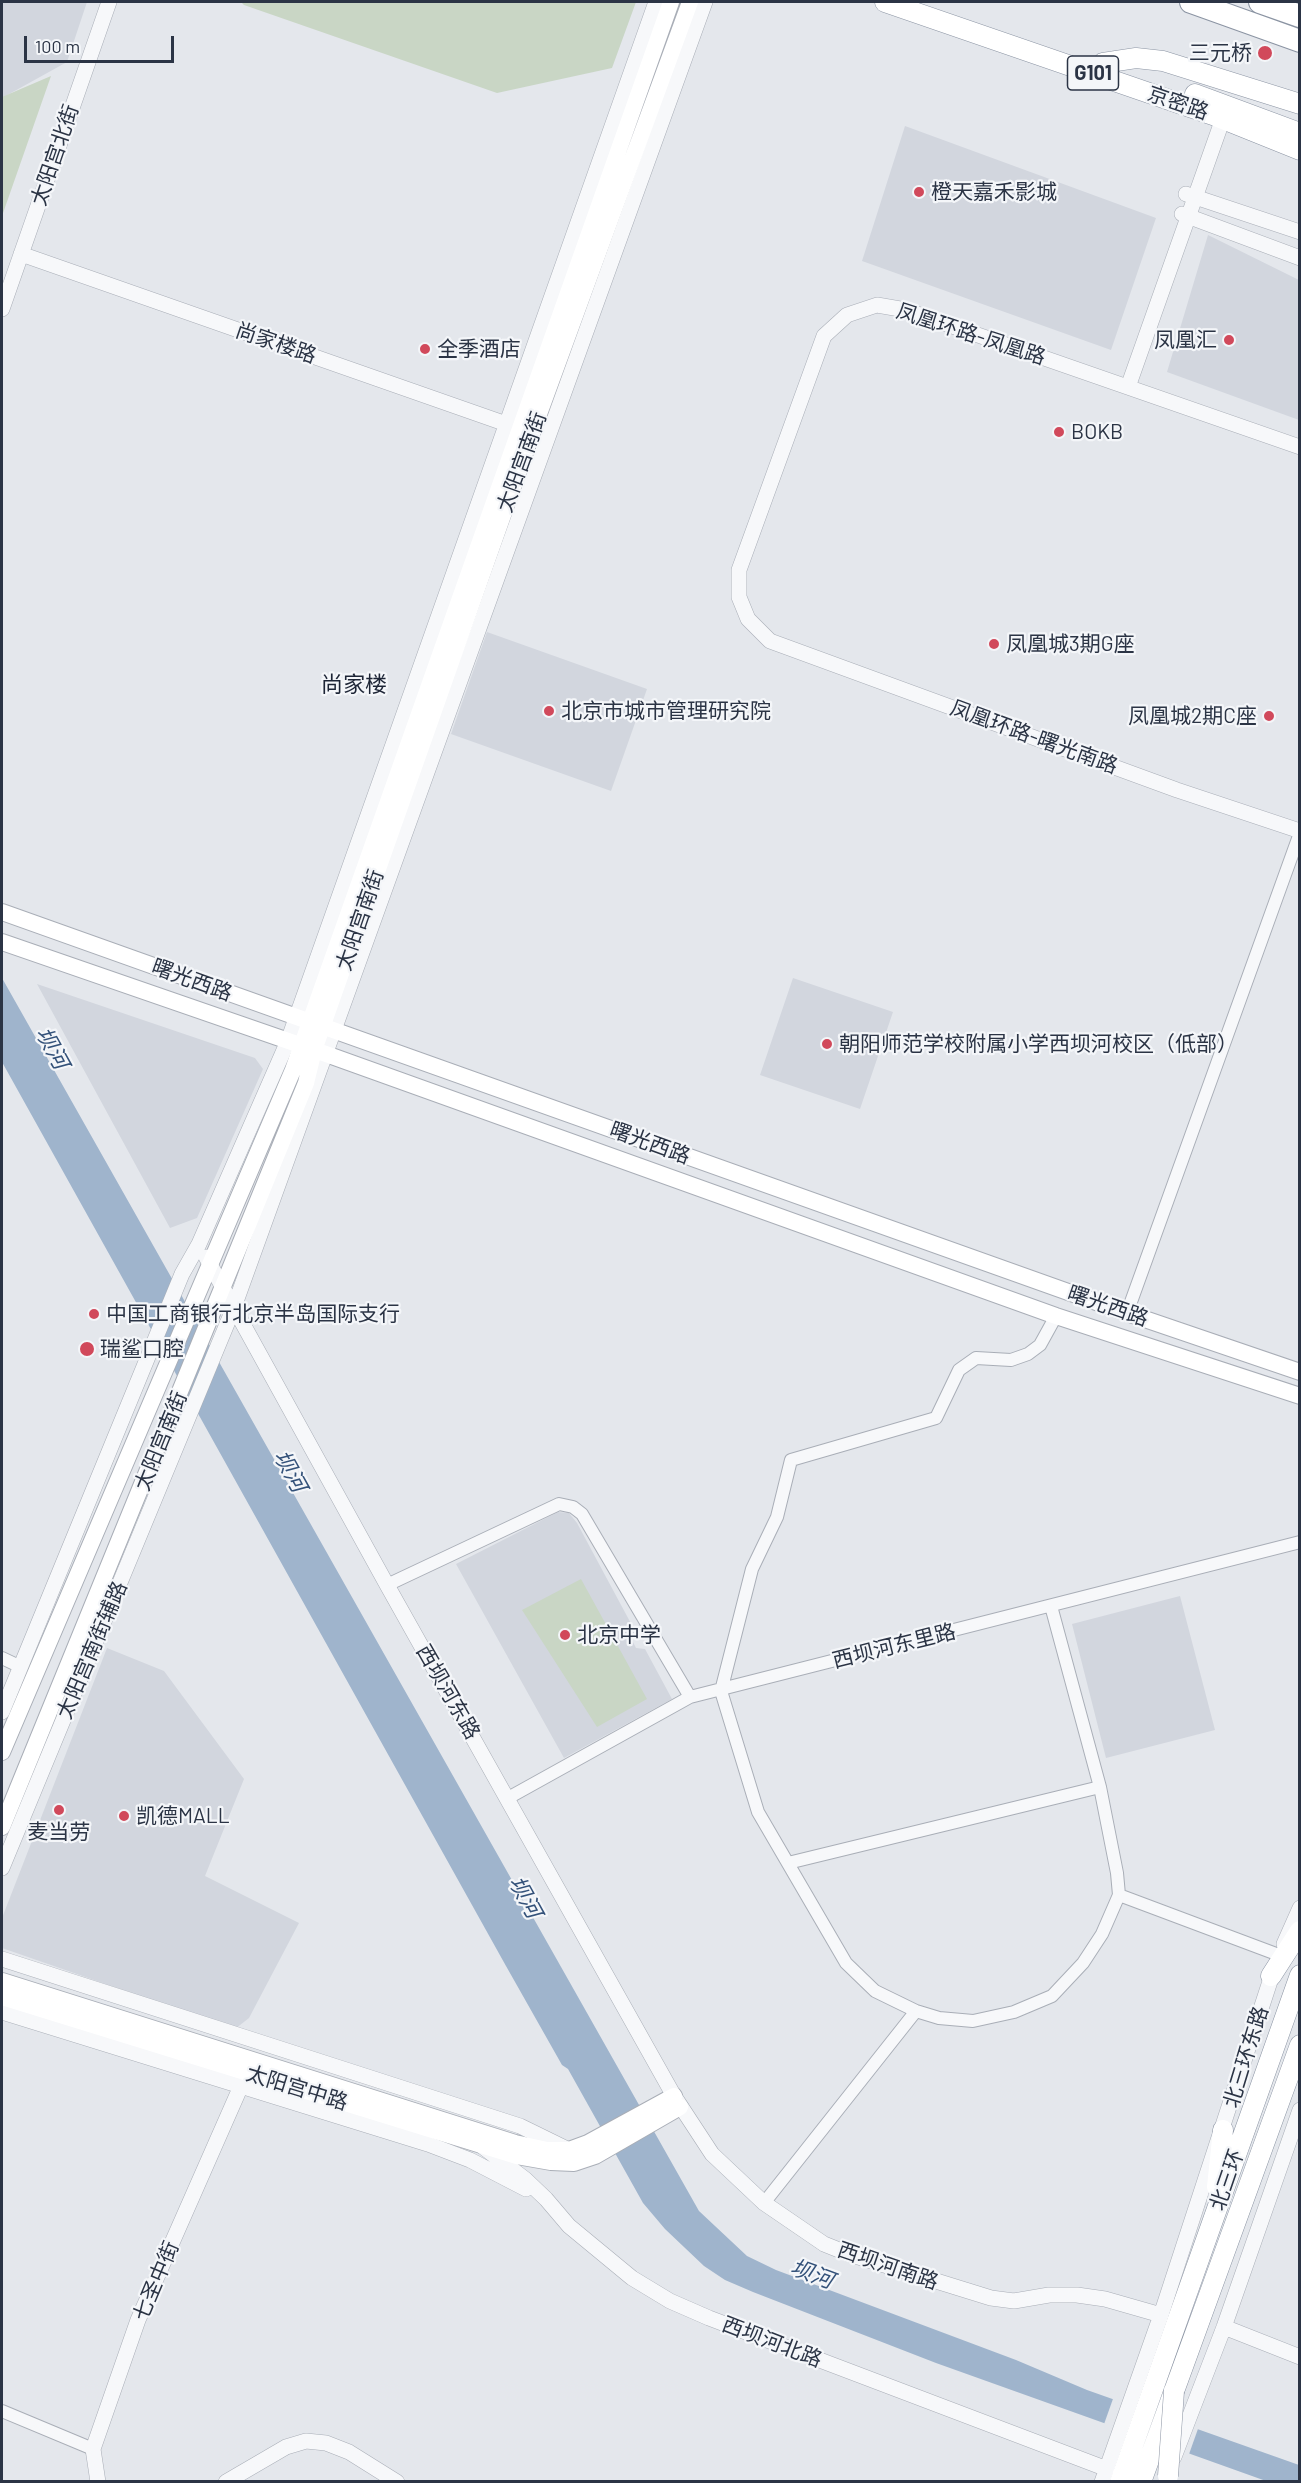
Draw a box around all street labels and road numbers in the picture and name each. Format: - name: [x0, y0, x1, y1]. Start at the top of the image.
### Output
- road number: G101: [1068, 56, 1118, 90]
- street label: 京密路: [1144, 81, 1212, 125]
- street label: 太阳宫北街: [26, 101, 84, 209]
- street label: 凤凰环路-凤凰路: [893, 298, 1049, 370]
- street label: 尚家楼路: [232, 317, 320, 369]
- street label: 太阳宫南街: [492, 408, 552, 516]
- street label: 凤凰环路-曙光南路: [947, 695, 1121, 779]
- street label: 太阳宫南街: [331, 866, 389, 974]
- street label: 曙光西路: [148, 954, 236, 1006]
- street label: 曙光西路: [606, 1117, 694, 1169]
- street label: 曙光西路: [1064, 1280, 1152, 1332]
- street label: 太阳宫南街: [130, 1388, 192, 1494]
- street label: 太阳宫南街辅路: [52, 1577, 132, 1723]
- street label: 西坝河东里路: [830, 1619, 958, 1673]
- street label: 西坝河东路: [411, 1640, 485, 1744]
- street label: 北三环东路: [1219, 2003, 1273, 2111]
- street label: 太阳宫中路: [243, 2061, 351, 2115]
- street label: 北三环: [1205, 2146, 1249, 2214]
- street label: 七圣中街: [128, 2237, 184, 2325]
- street label: 西坝河南路: [834, 2237, 942, 2295]
- street label: 西坝河北路: [718, 2311, 826, 2373]

